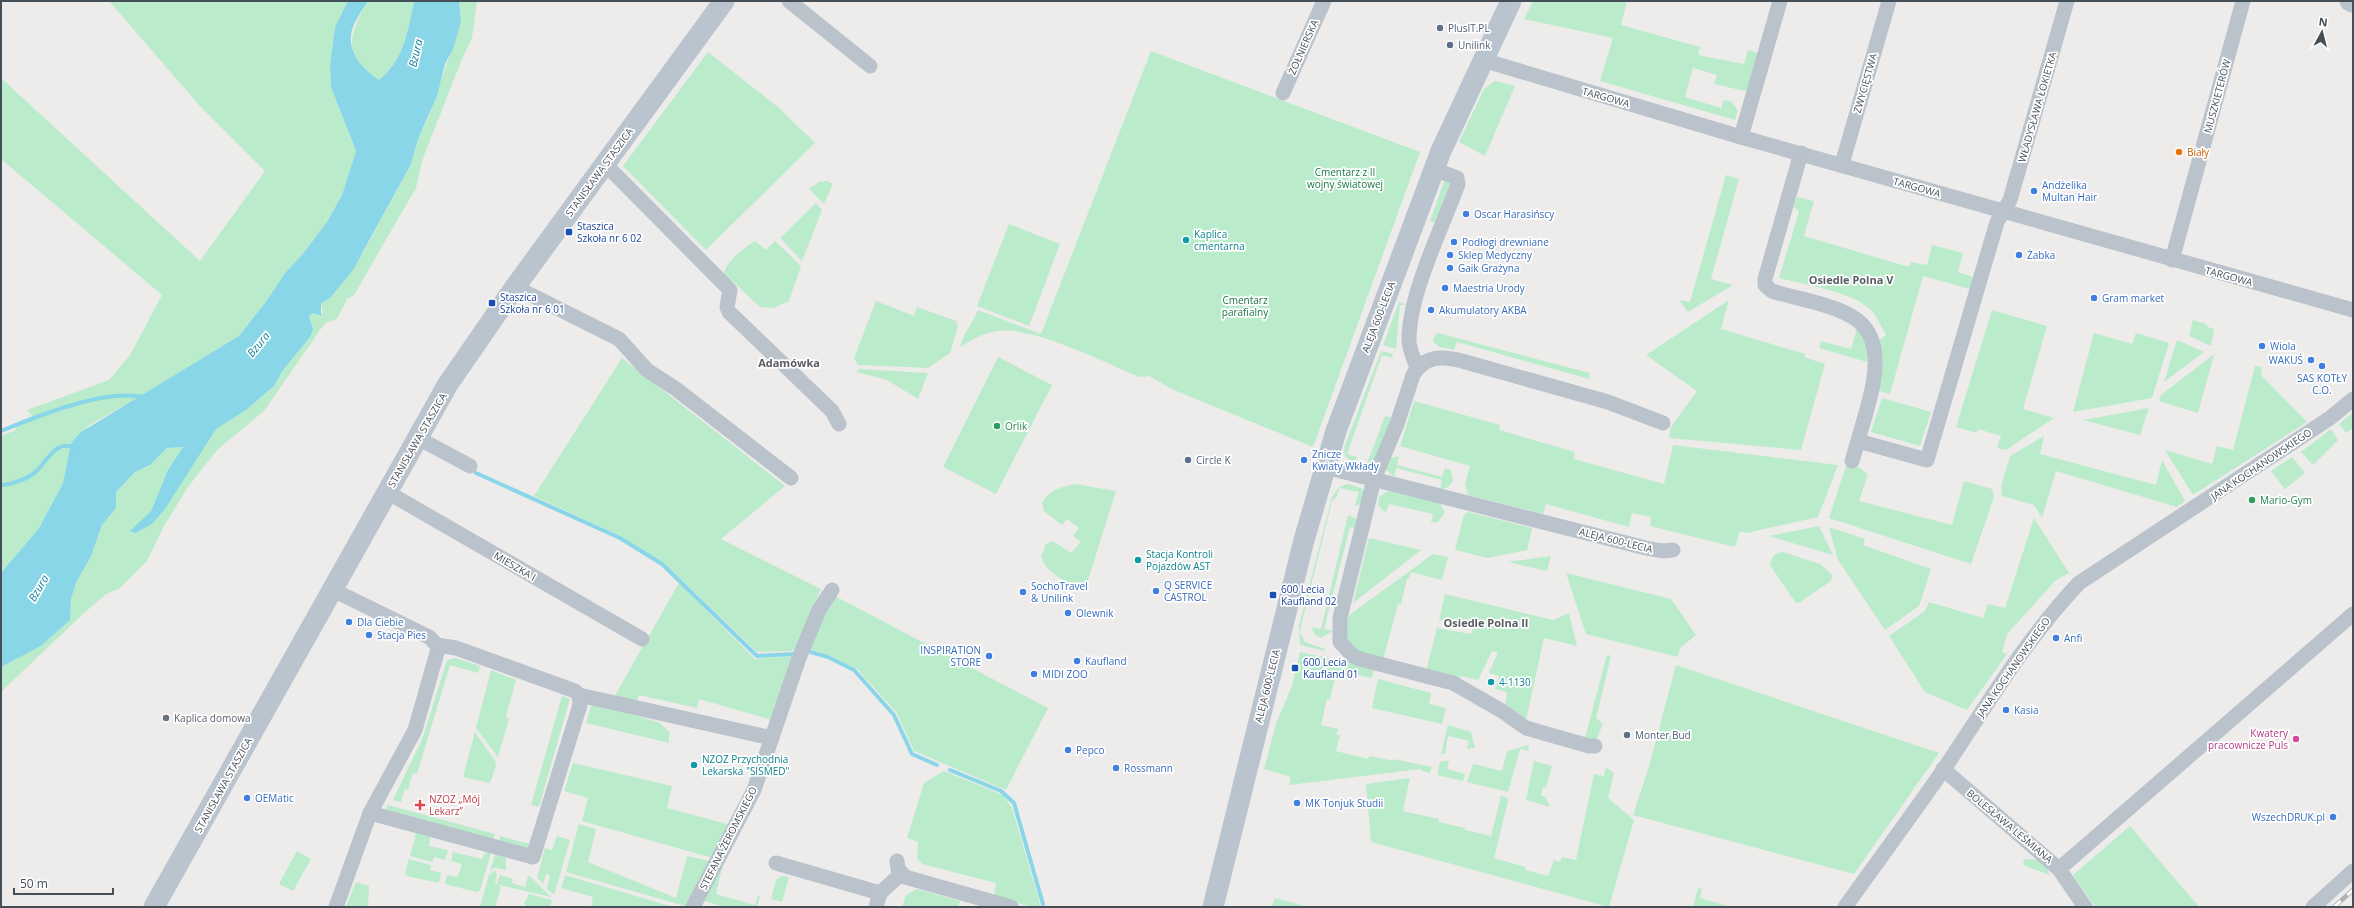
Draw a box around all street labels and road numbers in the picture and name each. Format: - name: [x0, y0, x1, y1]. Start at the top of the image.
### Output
- street label: ŻOŁNIERSKA: [1285, 17, 1322, 77]
- street label: WŁADYSŁAWA ŁOKIETKA: [2015, 50, 2060, 164]
- street label: ZWYCIĘSTWA: [1850, 51, 1880, 115]
- street label: MUSZKIETERÓW: [2200, 57, 2234, 135]
- street label: TARGOWA: [1581, 84, 1632, 111]
- street label: STANISŁAWA STASZICA: [562, 124, 636, 219]
- street label: TARGOWA: [1892, 174, 1943, 201]
- street label: TARGOWA: [2204, 263, 2255, 289]
- street label: ALEJA 600-LECIA: [1358, 279, 1398, 355]
- street label: STANISŁAWA STASZICA: [384, 390, 450, 490]
- street label: JANA KOCHANOWSKIEGO: [2207, 425, 2314, 504]
- street label: ALEJA 600-LECIA: [1578, 524, 1655, 556]
- street label: MIESZKA I: [491, 548, 539, 584]
- street label: JANA KOCHANOWSKIEGO: [1973, 614, 2053, 721]
- street label: ALEJA 600-LECIA: [1251, 647, 1283, 724]
- street label: STANISŁAWA STASZICA: [191, 734, 255, 835]
- street label: STEFANA ŻEROMSKIEGO: [696, 784, 760, 892]
- street label: BOLESŁAWA LEŚMIANA: [1964, 786, 2057, 867]

